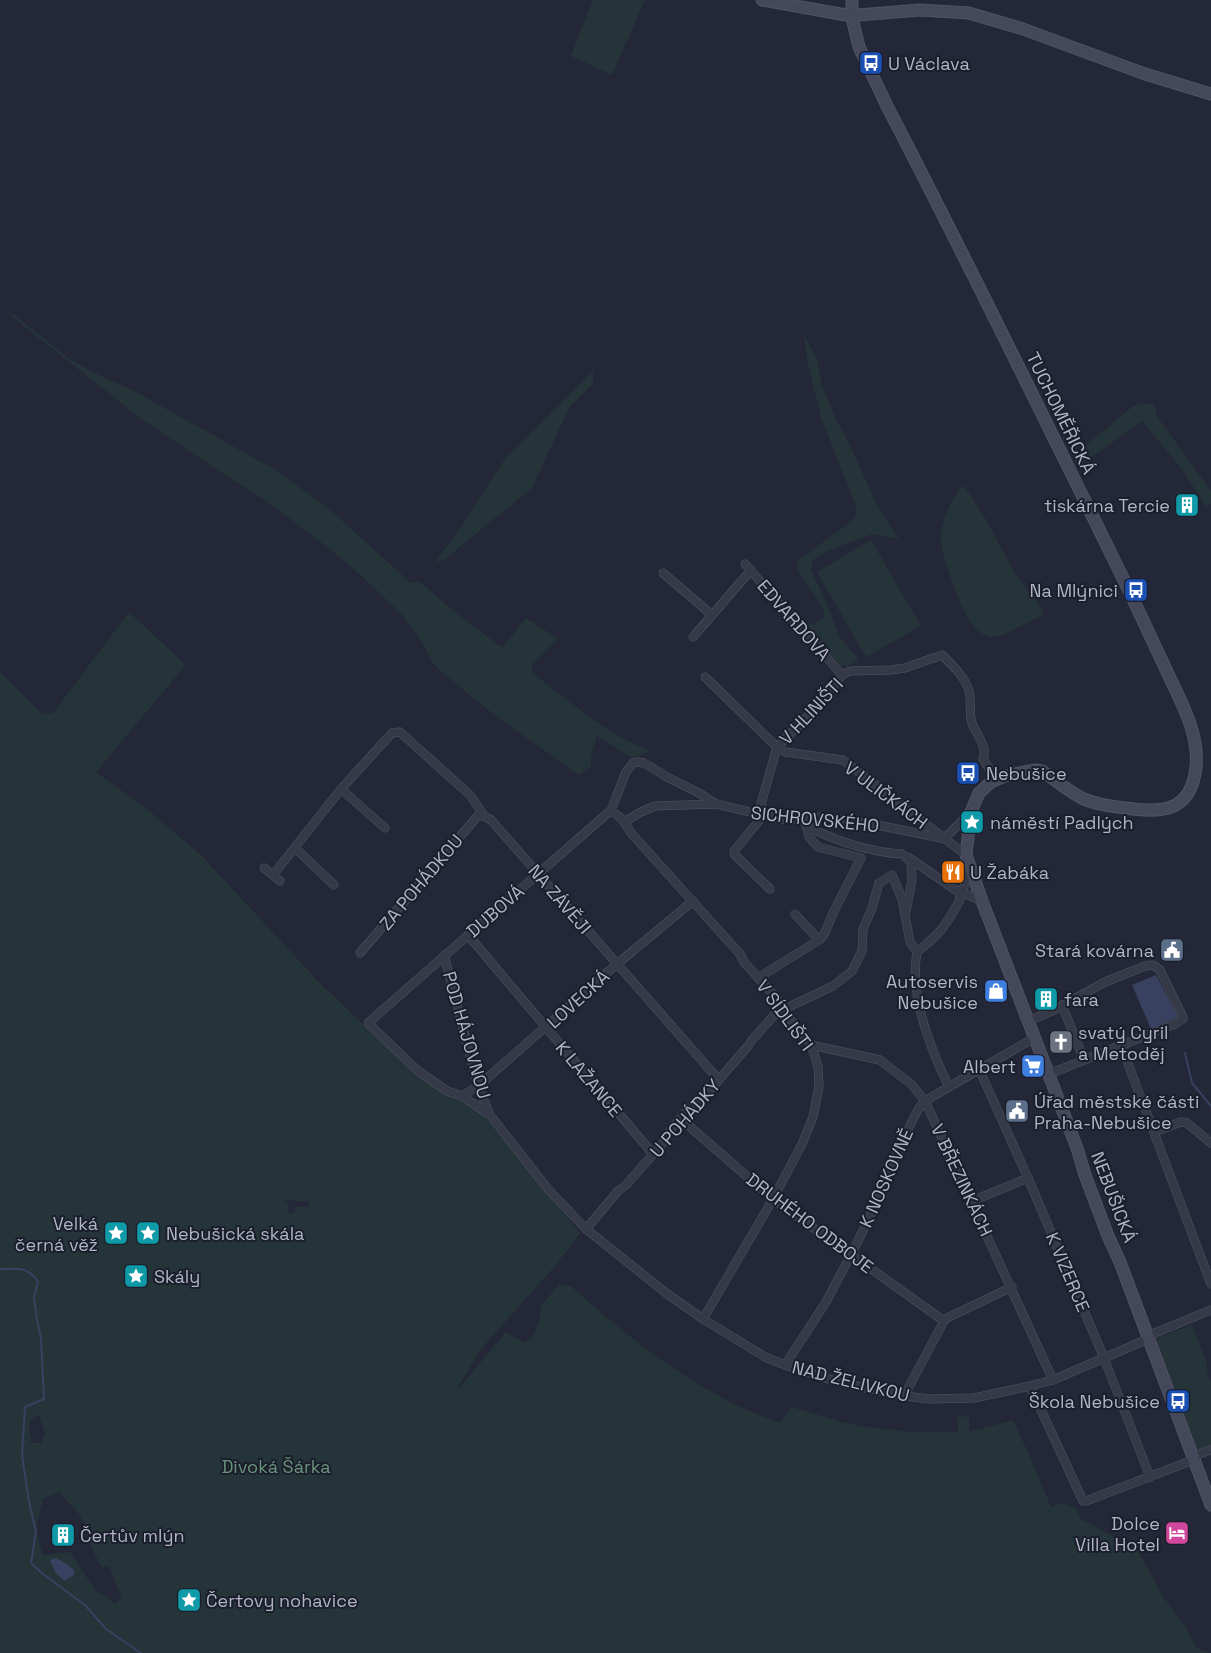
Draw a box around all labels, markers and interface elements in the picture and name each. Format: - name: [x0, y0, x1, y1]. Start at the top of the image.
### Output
- bus stop icon: U Václava: [858, 50, 884, 76]
- place label: U Václava: [888, 52, 970, 75]
- street label: TUCHOMĚŘICKÁ: [1021, 348, 1101, 478]
- building icon: tiskárna Tercie: [1174, 492, 1200, 518]
- place label: tiskárna Tercie: [1044, 494, 1170, 517]
- street label: EDVARDOVA: [753, 575, 835, 665]
- bus stop icon: Na Mlýnici: [1123, 577, 1149, 603]
- place label: Na Mlýnici: [1029, 579, 1118, 602]
- street label: V HLINIŠTI: [774, 673, 848, 749]
- street label: V ULIČKÁCH: [840, 756, 932, 834]
- bus stop icon: Nebušice: [955, 760, 981, 786]
- place label: Nebušice: [986, 762, 1067, 785]
- street label: SICHROVSKÉHO: [750, 801, 880, 837]
- place icon: náměstí Padlých: [959, 809, 985, 835]
- place label: náměstí Padlých: [990, 811, 1134, 834]
- street label: ZA POHÁDKOU: [374, 829, 468, 935]
- street label: NA ZÁVĚJI: [523, 859, 597, 939]
- restaurant icon: U Žabáka: [940, 859, 966, 885]
- place label: U Žabáka: [970, 861, 1049, 884]
- street label: DUBOVÁ: [461, 880, 529, 942]
- public building icon: Stará kovárna: [1159, 937, 1185, 963]
- place label: Stará kovárna: [1035, 939, 1154, 962]
- street label: LOVECKÁ: [542, 965, 614, 1033]
- street label: POD HÁJOVNOU: [438, 969, 496, 1101]
- place label: Autoservis Nebušice: [886, 970, 978, 1014]
- street label: V SÍDLIŠTI: [751, 975, 819, 1055]
- shop icon: Autoservis Nebušice: [983, 978, 1009, 1004]
- building icon: fara: [1033, 986, 1059, 1012]
- place label: fara: [1064, 988, 1099, 1011]
- place label: svatý Cyril a Metoděj: [1078, 1021, 1168, 1065]
- church icon: svatý Cyril a Metoděj: [1048, 1029, 1074, 1055]
- street label: K LAŽANCE: [551, 1036, 627, 1122]
- supermarket icon: Albert: [1020, 1053, 1046, 1079]
- place label: Albert: [963, 1055, 1016, 1078]
- street label: U POHÁDKY: [645, 1074, 725, 1162]
- place label: Úřad městské části Praha-Nebušice: [1034, 1090, 1199, 1134]
- public building icon: Úřad městské části Praha-Nebušice: [1004, 1098, 1030, 1124]
- street label: V BŘEZINKÁCH: [926, 1120, 998, 1240]
- street label: K NOSKOVNĚ: [854, 1125, 918, 1231]
- street label: NEBUŠICKÁ: [1086, 1148, 1142, 1246]
- street label: DRUHÉHO ODBOJE: [742, 1168, 878, 1278]
- place label: Velká černá věž: [15, 1212, 98, 1256]
- place icon: Velká černá věž: [103, 1220, 129, 1246]
- place icon: Nebušická skála: [135, 1220, 161, 1246]
- place label: Nebušická skála: [166, 1222, 304, 1245]
- street label: K VIZERCE: [1041, 1229, 1095, 1315]
- place icon: Skály: [123, 1263, 149, 1289]
- place label: Skály: [154, 1265, 200, 1288]
- street label: NAD ŽELIVKOU: [790, 1355, 912, 1407]
- bus stop icon: Škola Nebušice: [1165, 1388, 1191, 1414]
- place label: Škola Nebušice: [1029, 1390, 1160, 1413]
- park label: Divoká Šárka: [221, 1455, 331, 1478]
- place label: Dolce Villa Hotel: [1075, 1512, 1160, 1556]
- hotel icon: Dolce Villa Hotel: [1164, 1520, 1190, 1546]
- building icon: Čertův mlýn: [50, 1522, 76, 1548]
- place label: Čertův mlýn: [80, 1524, 185, 1547]
- place icon: Čertovy nohavice: [176, 1587, 202, 1613]
- place label: Čertovy nohavice: [206, 1589, 358, 1612]

